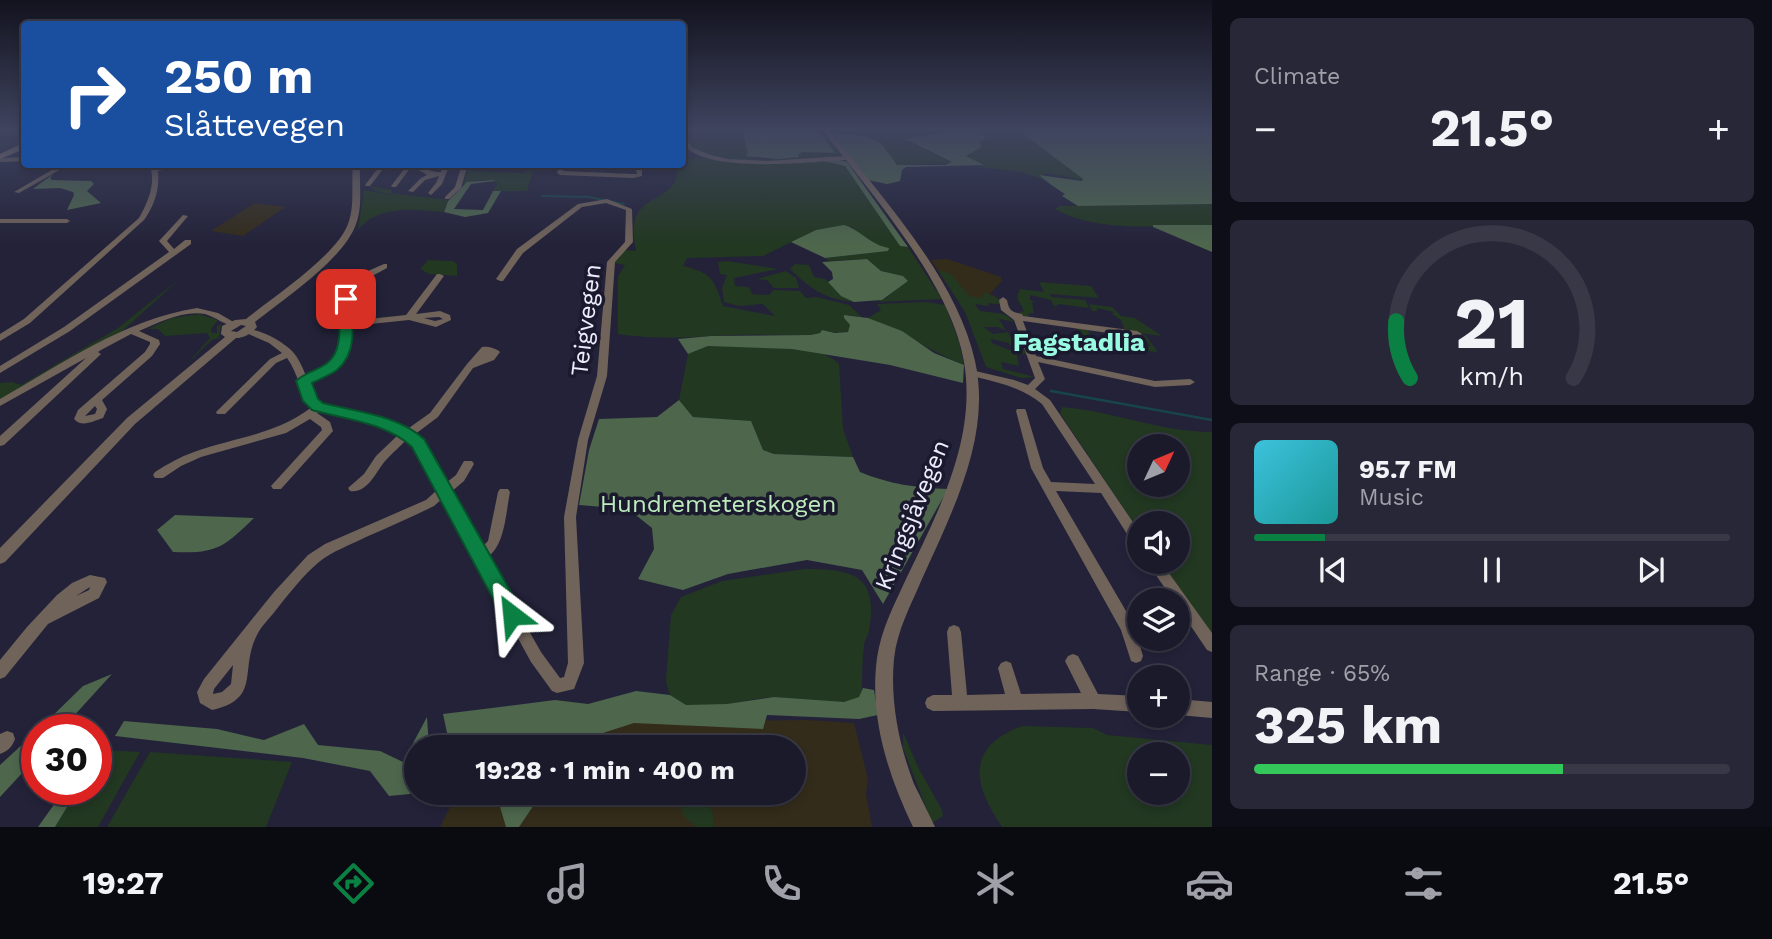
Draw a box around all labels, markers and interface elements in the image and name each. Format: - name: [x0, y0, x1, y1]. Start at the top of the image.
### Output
- text: 250 m: [164, 47, 313, 105]
- icon: right: [49, 49, 140, 140]
- text: Climate: [1254, 63, 1340, 90]
- text: 21.5°: [1430, 98, 1554, 159]
- text: Slåttevegen: [164, 106, 345, 144]
- text: −: [1254, 107, 1277, 151]
- text: +: [1707, 107, 1730, 151]
- street label: Teigvegen: [565, 262, 607, 378]
- pin: [316, 269, 376, 329]
- icon: arrive: [327, 280, 365, 318]
- text: 21: [1455, 281, 1529, 367]
- district label: Fagstadlia: [1013, 327, 1145, 357]
- text: km/h: [1460, 362, 1524, 391]
- north arrow: [1127, 434, 1190, 497]
- map controls: [1127, 434, 1190, 805]
- street label: Kringsjåvegen: [869, 436, 955, 594]
- text: 95.7 FM: [1359, 454, 1457, 484]
- text: Music: [1359, 484, 1424, 511]
- park label: Hundremeterskogen: [600, 490, 836, 518]
- button: sound: [1127, 511, 1190, 574]
- icon: previous: [1314, 551, 1352, 589]
- icon: pause: [1473, 551, 1511, 589]
- icon: next: [1632, 551, 1670, 589]
- position arrow: [475, 578, 549, 652]
- button: layers: [1127, 588, 1190, 651]
- text: Range · 65%: [1254, 660, 1390, 687]
- button: +: [1127, 665, 1190, 728]
- text: 325 km: [1254, 695, 1442, 756]
- speed limit sign: 30: [21, 714, 112, 805]
- button: −: [1127, 742, 1190, 805]
- text: 19:28 · 1 min · 400 m: [475, 755, 735, 785]
- icon: directions: [329, 859, 378, 908]
- icon: music: [543, 859, 592, 908]
- icon: phone: [757, 859, 806, 908]
- icon: climate: [971, 859, 1020, 908]
- icon: car: [1185, 859, 1234, 908]
- icon: filters: [1399, 859, 1448, 908]
- text: 19:27: [83, 864, 164, 902]
- text: 21.5°: [1613, 864, 1689, 902]

